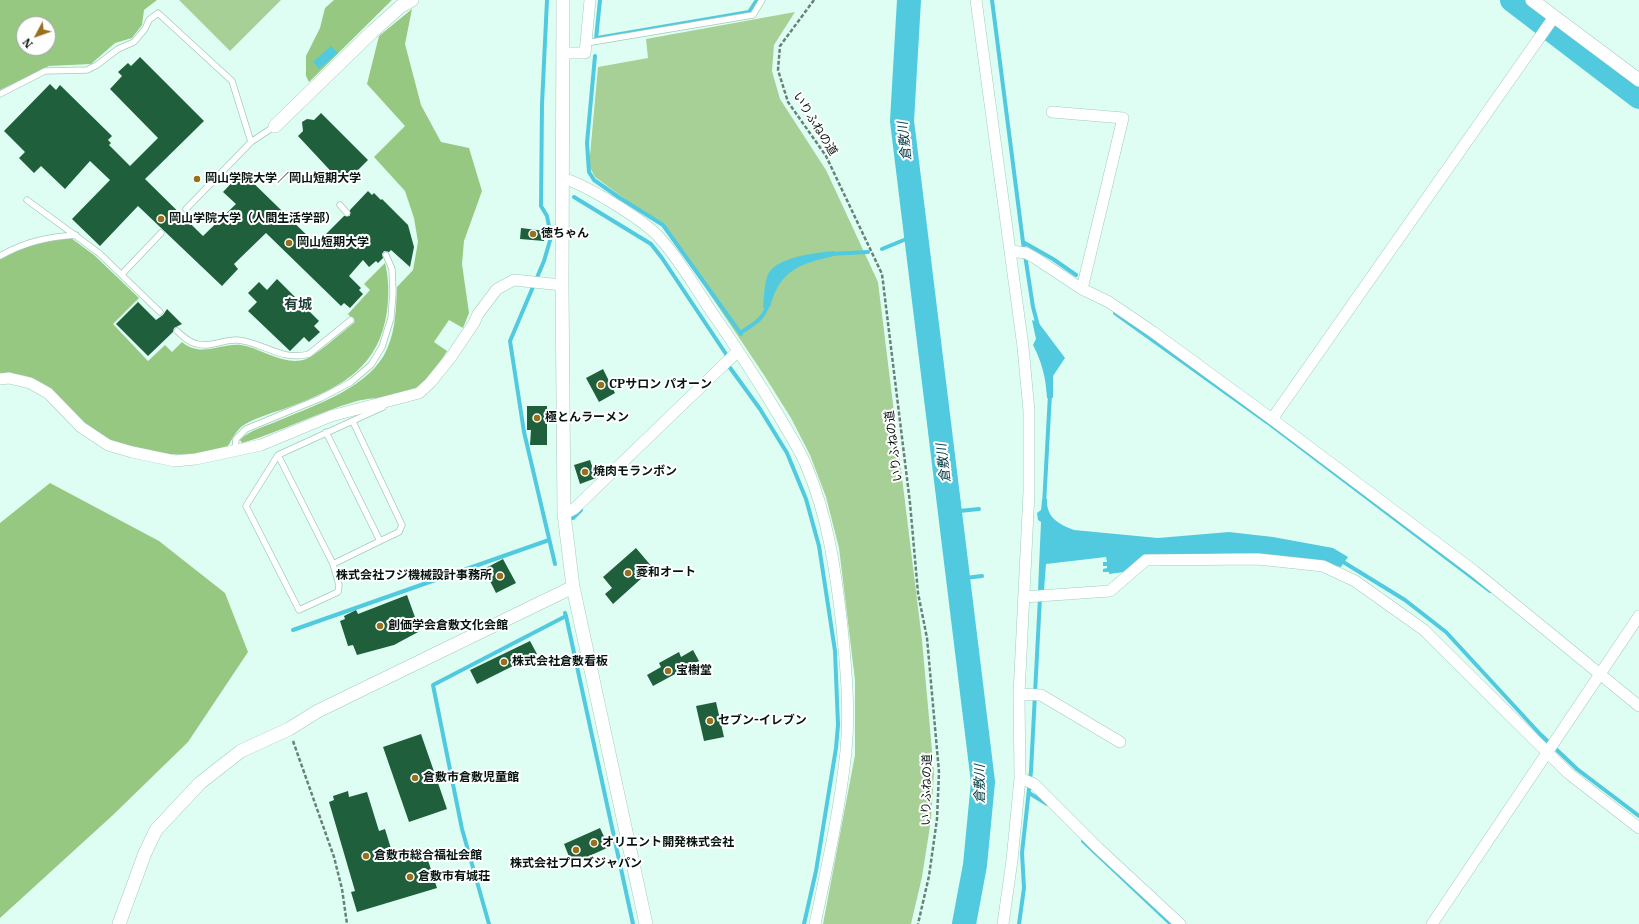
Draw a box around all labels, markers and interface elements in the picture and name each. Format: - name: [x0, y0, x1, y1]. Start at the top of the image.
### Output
- north arrow: [16, 16, 56, 56]
- text: N: [20, 35, 36, 51]
- street label: いりふねの道: [790, 90, 840, 158]
- water label: 倉敷川: [895, 121, 915, 161]
- place label: 岡山学院大学／岡山短期大学: [205, 172, 361, 186]
- marker: 岡山学院大学／岡山短期大学: [192, 174, 202, 184]
- place label: 岡山学院大学（人間生活学部）: [169, 212, 337, 226]
- marker: 岡山学院大学（人間生活学部）: [156, 214, 166, 224]
- place label: 徳ちゃん: [541, 227, 589, 241]
- marker: 徳ちゃん: [528, 229, 538, 239]
- place label: 岡山短期大学: [297, 236, 369, 250]
- marker: 岡山短期大学: [284, 238, 294, 248]
- district label: 有城: [284, 297, 312, 313]
- place label: CPサロン パオーン: [609, 378, 712, 392]
- marker: CPサロン パオーン: [596, 380, 606, 390]
- street label: いりふねの道: [882, 409, 906, 483]
- place label: 極とんラーメン: [545, 411, 629, 425]
- marker: 極とんラーメン: [532, 413, 542, 423]
- water label: 倉敷川: [934, 443, 954, 483]
- place label: 焼肉モランボン: [593, 465, 677, 479]
- marker: 焼肉モランボン: [580, 467, 590, 477]
- place label: 菱和オート: [636, 566, 696, 580]
- marker: 菱和オート: [623, 568, 633, 578]
- place label: 株式会社フジ機械設計事務所: [336, 569, 492, 583]
- marker: 株式会社フジ機械設計事務所: [495, 571, 505, 581]
- place label: 創価学会倉敷文化会館: [388, 619, 508, 633]
- marker: 創価学会倉敷文化会館: [375, 621, 385, 631]
- place label: 株式会社倉敷看板: [512, 655, 608, 669]
- marker: 株式会社倉敷看板: [499, 657, 509, 667]
- place label: 宝樹堂: [676, 664, 712, 678]
- marker: 宝樹堂: [663, 666, 673, 676]
- place label: セブン-イレブン: [718, 714, 807, 728]
- marker: セブン-イレブン: [705, 716, 715, 726]
- street label: いりふねの道: [919, 754, 935, 826]
- water label: 倉敷川: [972, 765, 988, 803]
- place label: 倉敷市倉敷児童館: [423, 771, 519, 785]
- marker: 倉敷市倉敷児童館: [410, 773, 420, 783]
- place label: オリエント開発株式会社: [602, 836, 734, 850]
- marker: オリエント開発株式会社: [589, 838, 599, 848]
- marker: 株式会社プロズジャパン: [571, 845, 581, 855]
- place label: 倉敷市総合福祉会館: [374, 849, 482, 863]
- marker: 倉敷市総合福祉会館: [361, 851, 371, 861]
- place label: 株式会社プロズジャパン: [510, 857, 642, 871]
- place label: 倉敷市有城荘: [418, 870, 490, 884]
- marker: 倉敷市有城荘: [405, 872, 415, 882]

